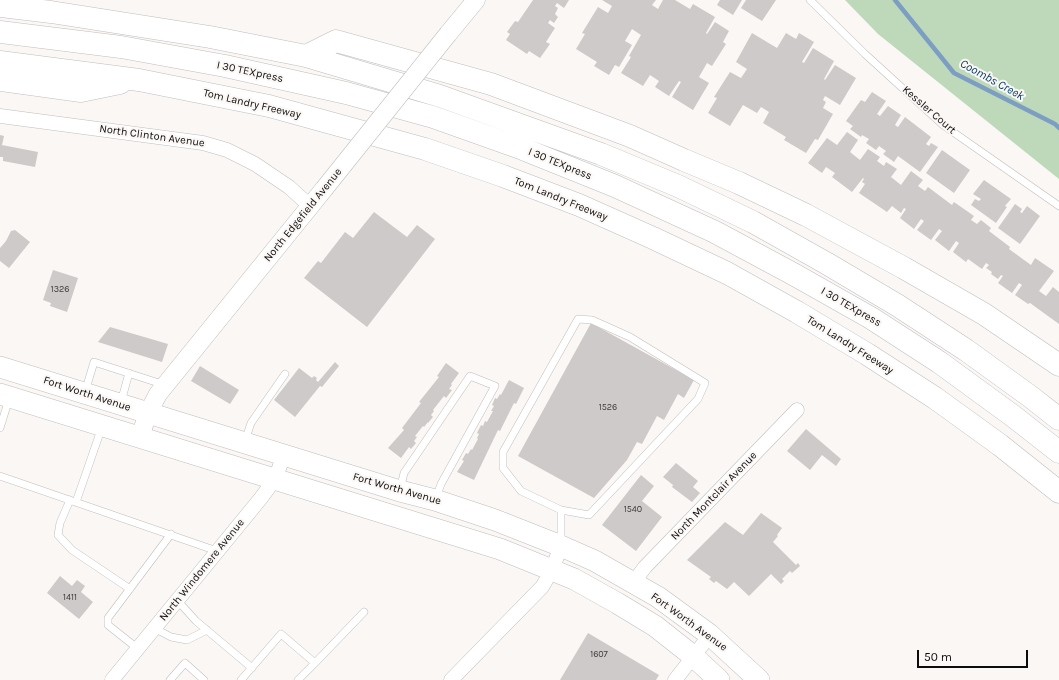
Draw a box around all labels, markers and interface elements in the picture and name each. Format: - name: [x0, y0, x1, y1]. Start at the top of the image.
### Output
- water label: Coombs Creek: [957, 56, 1027, 104]
- street label: I 30 TEXpress: [216, 59, 284, 85]
- street label: Kessler Court: [899, 83, 959, 137]
- street label: Tom Landry Freeway: [202, 86, 302, 122]
- street label: North Clinton Avenue: [98, 122, 206, 150]
- street label: I 30 TEXpress: [526, 145, 594, 183]
- street label: North Edgefield Avenue: [261, 166, 345, 264]
- street label: Tom Landry Freeway: [512, 174, 610, 224]
- house number: 1326: [51, 284, 69, 294]
- street label: I 30 TEXpress: [818, 284, 884, 330]
- street label: Tom Landry Freeway: [804, 313, 896, 377]
- street label: Fort Worth Avenue: [42, 374, 132, 414]
- house number: 1526: [599, 402, 617, 412]
- street label: North Montclair Avenue: [668, 449, 760, 543]
- street label: Fort Worth Avenue: [351, 470, 443, 508]
- house number: 1540: [624, 504, 642, 514]
- street label: North Windomere Avenue: [157, 516, 247, 624]
- street label: Fort Worth Avenue: [648, 590, 730, 654]
- house number: 1411: [63, 592, 77, 602]
- scale bar: [919, 642, 1030, 668]
- house number: 1607: [590, 649, 608, 659]
- text: 50 m: [924, 650, 952, 664]

